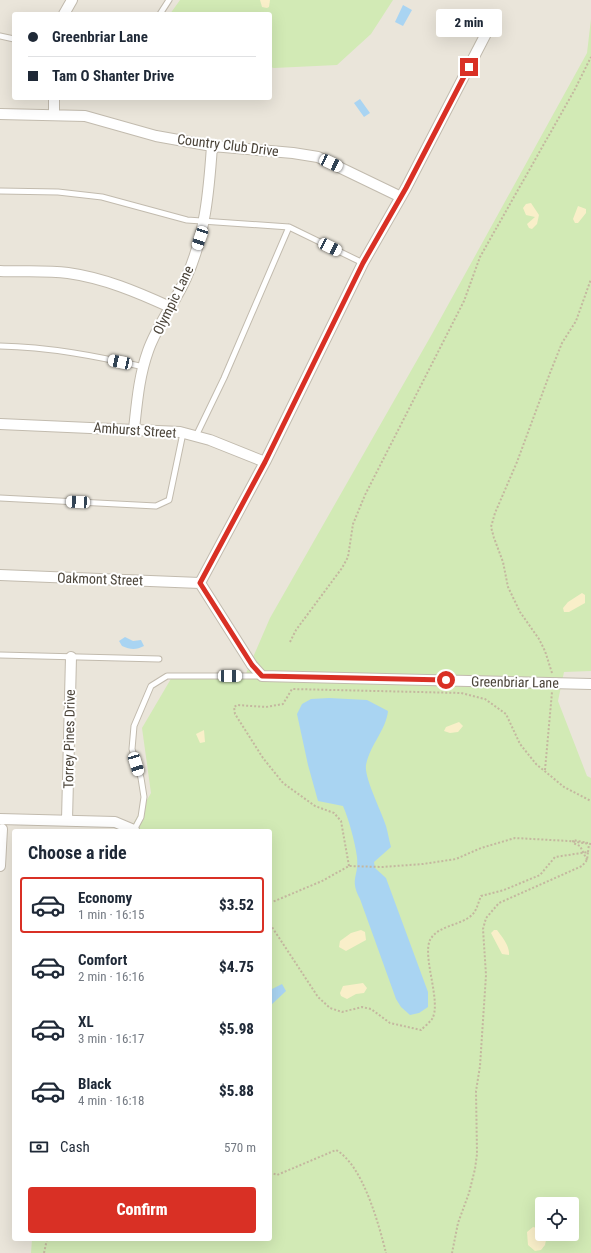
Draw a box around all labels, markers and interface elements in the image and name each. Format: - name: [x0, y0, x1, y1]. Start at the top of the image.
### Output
- callout: 2 min: [436, 9, 502, 37]
- text: 2 min: [455, 15, 483, 30]
- text: Greenbriar Lane: [52, 28, 148, 46]
- route end: [460, 58, 478, 76]
- text: Tam O Shanter Drive: [52, 67, 174, 85]
- street label: Country Club Drive: [176, 131, 280, 159]
- car: [318, 152, 344, 174]
- car: [190, 225, 210, 251]
- car: [317, 236, 343, 258]
- street label: Olympic Lane: [149, 263, 197, 337]
- car: [107, 354, 133, 370]
- street label: Amhurst Street: [93, 419, 177, 441]
- car: [66, 495, 90, 509]
- street label: Oakmont Street: [57, 570, 143, 588]
- car: [218, 670, 242, 682]
- route start: [437, 671, 455, 689]
- street label: Greenbriar Lane: [471, 673, 559, 691]
- street label: Torrey Pines Drive: [60, 689, 78, 789]
- car: [127, 751, 145, 777]
- text: Choose a ride: [28, 842, 127, 863]
- icon: car: [30, 887, 66, 923]
- text: Economy: [78, 889, 132, 907]
- text: $3.52: [219, 896, 254, 914]
- text: 1 min · 16:15: [78, 907, 144, 922]
- icon: car: [30, 949, 66, 985]
- text: Comfort: [78, 951, 127, 969]
- text: $4.75: [219, 958, 254, 976]
- text: 2 min · 16:16: [78, 969, 144, 984]
- icon: car: [30, 1011, 66, 1047]
- text: XL: [78, 1013, 94, 1031]
- text: $5.98: [219, 1020, 254, 1038]
- text: 3 min · 16:17: [78, 1031, 144, 1046]
- icon: car: [30, 1073, 66, 1109]
- text: Black: [78, 1075, 111, 1093]
- text: $5.88: [219, 1082, 254, 1100]
- text: 4 min · 16:18: [78, 1093, 144, 1108]
- icon: cash: [28, 1136, 50, 1158]
- text: Cash: [60, 1138, 90, 1156]
- text: 570 m: [224, 1140, 256, 1155]
- button: Confirm: [28, 1187, 256, 1233]
- map controls: [535, 1197, 579, 1241]
- button: locate: [535, 1197, 579, 1241]

